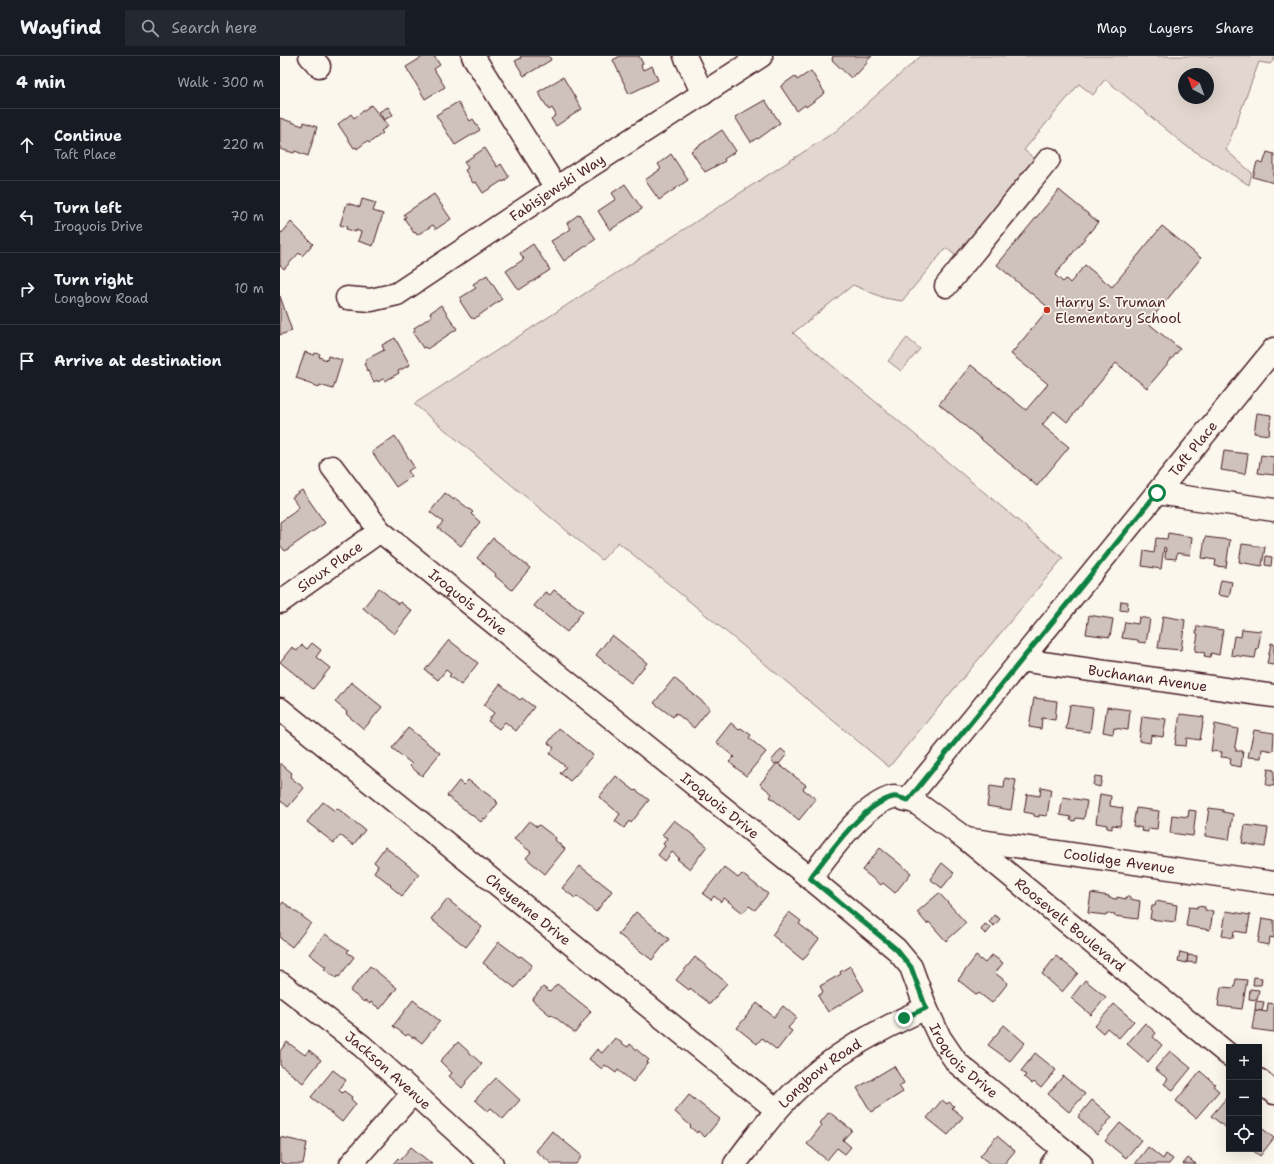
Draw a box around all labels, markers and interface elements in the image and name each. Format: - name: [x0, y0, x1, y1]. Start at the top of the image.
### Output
- search box: [125, 10, 405, 46]
- text: Wayfind: [20, 15, 101, 40]
- icon: search: [139, 17, 161, 39]
- text: Search here: [171, 18, 257, 38]
- text: Map: [1097, 19, 1127, 37]
- text: Layers: [1149, 19, 1193, 37]
- text: Share: [1215, 19, 1254, 37]
- north arrow: [1178, 68, 1214, 104]
- text: 4 min: [16, 71, 66, 93]
- text: Walk · 300 m: [177, 74, 264, 91]
- text: Continue: [54, 126, 122, 146]
- icon: ahead: [16, 134, 38, 156]
- text: 220 m: [222, 136, 264, 153]
- text: Taft Place: [54, 146, 116, 163]
- street label: Fabisjewski Way: [506, 150, 608, 225]
- text: Turn left: [54, 198, 122, 218]
- icon: left: [16, 206, 38, 228]
- text: 70 m: [230, 208, 264, 225]
- text: Iroquois Drive: [54, 218, 143, 235]
- text: Turn right: [54, 270, 134, 290]
- icon: right: [16, 278, 38, 300]
- text: 10 m: [234, 280, 264, 297]
- text: Longbow Road: [54, 290, 148, 307]
- place label: Harry S. Truman Elementary School: [1055, 293, 1182, 327]
- marker: Harry S. Truman Elementary School: [1042, 305, 1052, 315]
- icon: arrive: [16, 350, 38, 372]
- text: Arrive at destination: [54, 351, 222, 371]
- street label: Taft Place: [1165, 417, 1221, 480]
- route start: [1148, 484, 1166, 502]
- street label: Sioux Place: [294, 537, 366, 596]
- street label: Iroquois Drive: [425, 565, 511, 639]
- street label: Buchanan Avenue: [1087, 661, 1209, 695]
- street label: Iroquois Drive: [677, 768, 763, 843]
- street label: Coolidge Avenue: [1062, 844, 1176, 878]
- street label: Cheyenne Drive: [482, 869, 575, 949]
- street label: Roosevelt Boulevard: [1011, 874, 1129, 975]
- route end: [895, 1009, 913, 1027]
- street label: Iroquois Drive: [925, 1020, 1002, 1102]
- street label: Jackson Avenue: [341, 1027, 435, 1113]
- street label: Longbow Road: [774, 1034, 864, 1112]
- map controls: [1226, 1044, 1262, 1152]
- button: +: [1226, 1044, 1262, 1080]
- button: −: [1226, 1080, 1262, 1116]
- button: locate: [1226, 1116, 1262, 1152]

